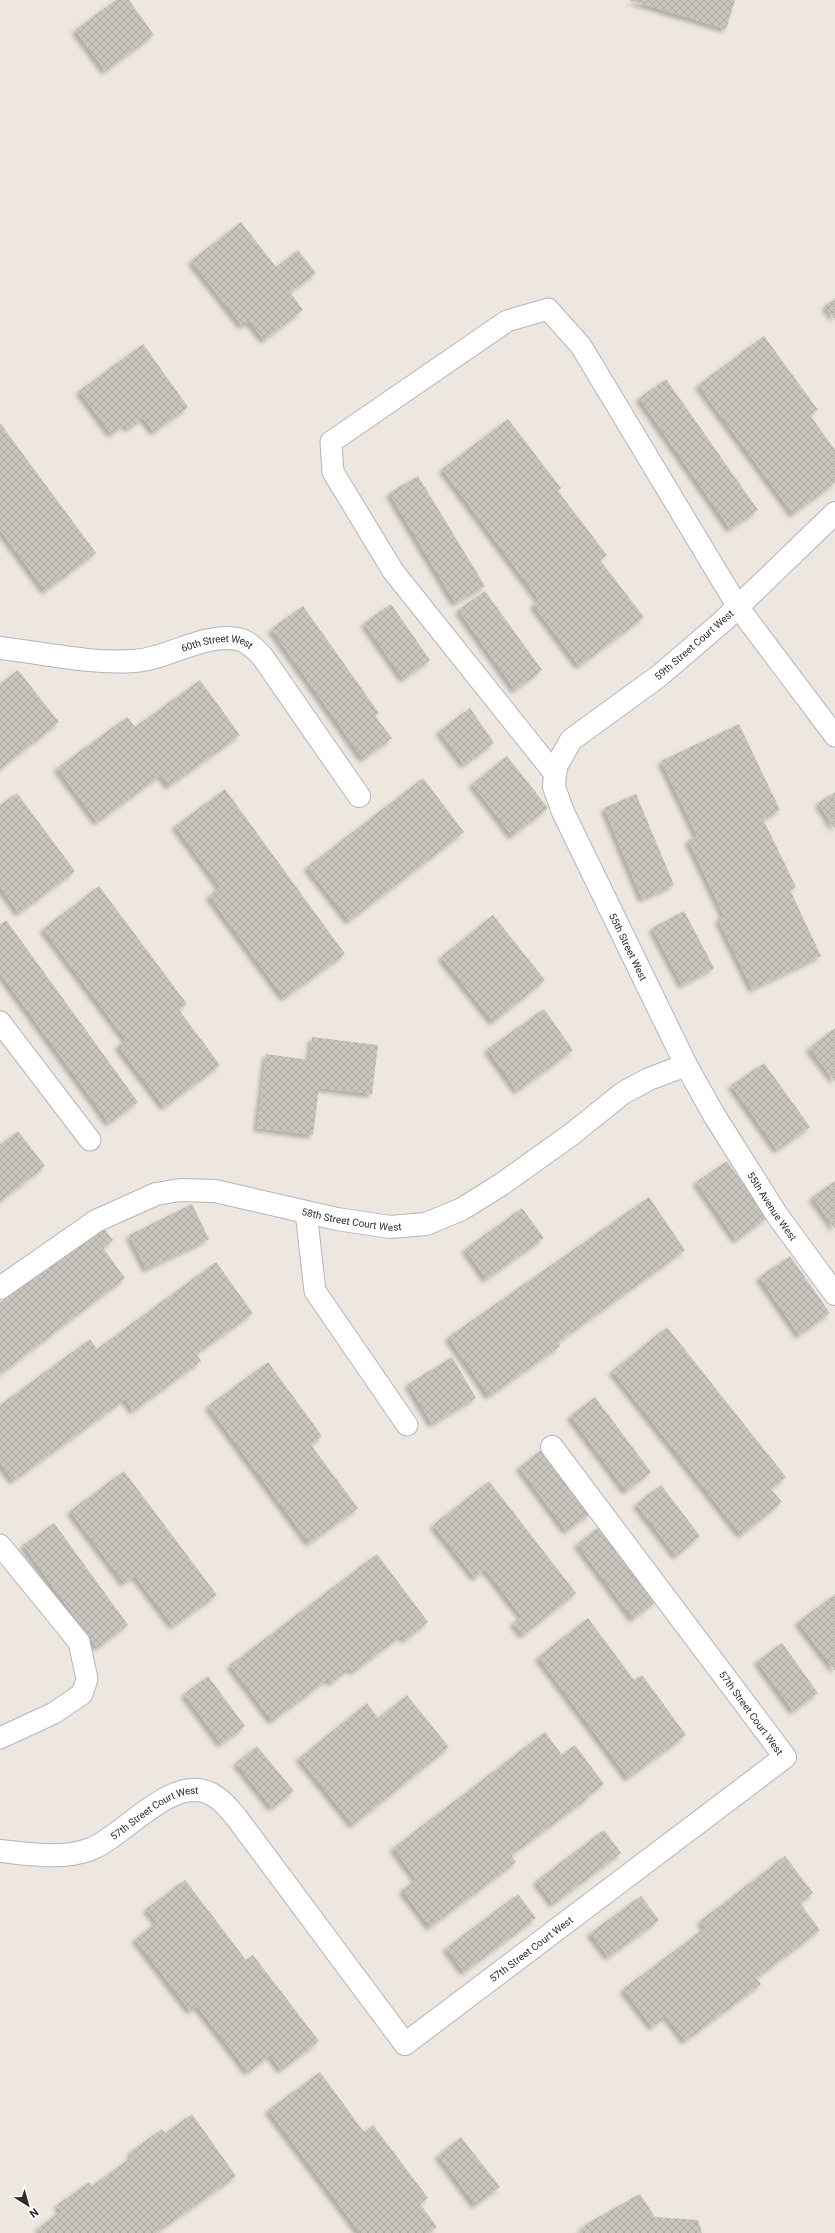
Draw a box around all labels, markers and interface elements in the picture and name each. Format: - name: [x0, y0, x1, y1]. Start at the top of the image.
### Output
- street label: 59th Street Court West: [652, 608, 736, 682]
- street label: 60th Street West: [180, 633, 255, 654]
- street label: 55th Street West: [607, 911, 650, 982]
- street label: 55th Avenue West: [746, 1170, 799, 1242]
- street label: 58th Street Court West: [301, 1206, 402, 1233]
- street label: 57th Street Court West: [717, 1669, 785, 1757]
- street label: 57th Street Court West: [108, 1784, 199, 1842]
- street label: 57th Street Court West: [487, 1914, 575, 1984]
- north arrow: [8, 2185, 48, 2225]
- text: N: [27, 2205, 41, 2220]

